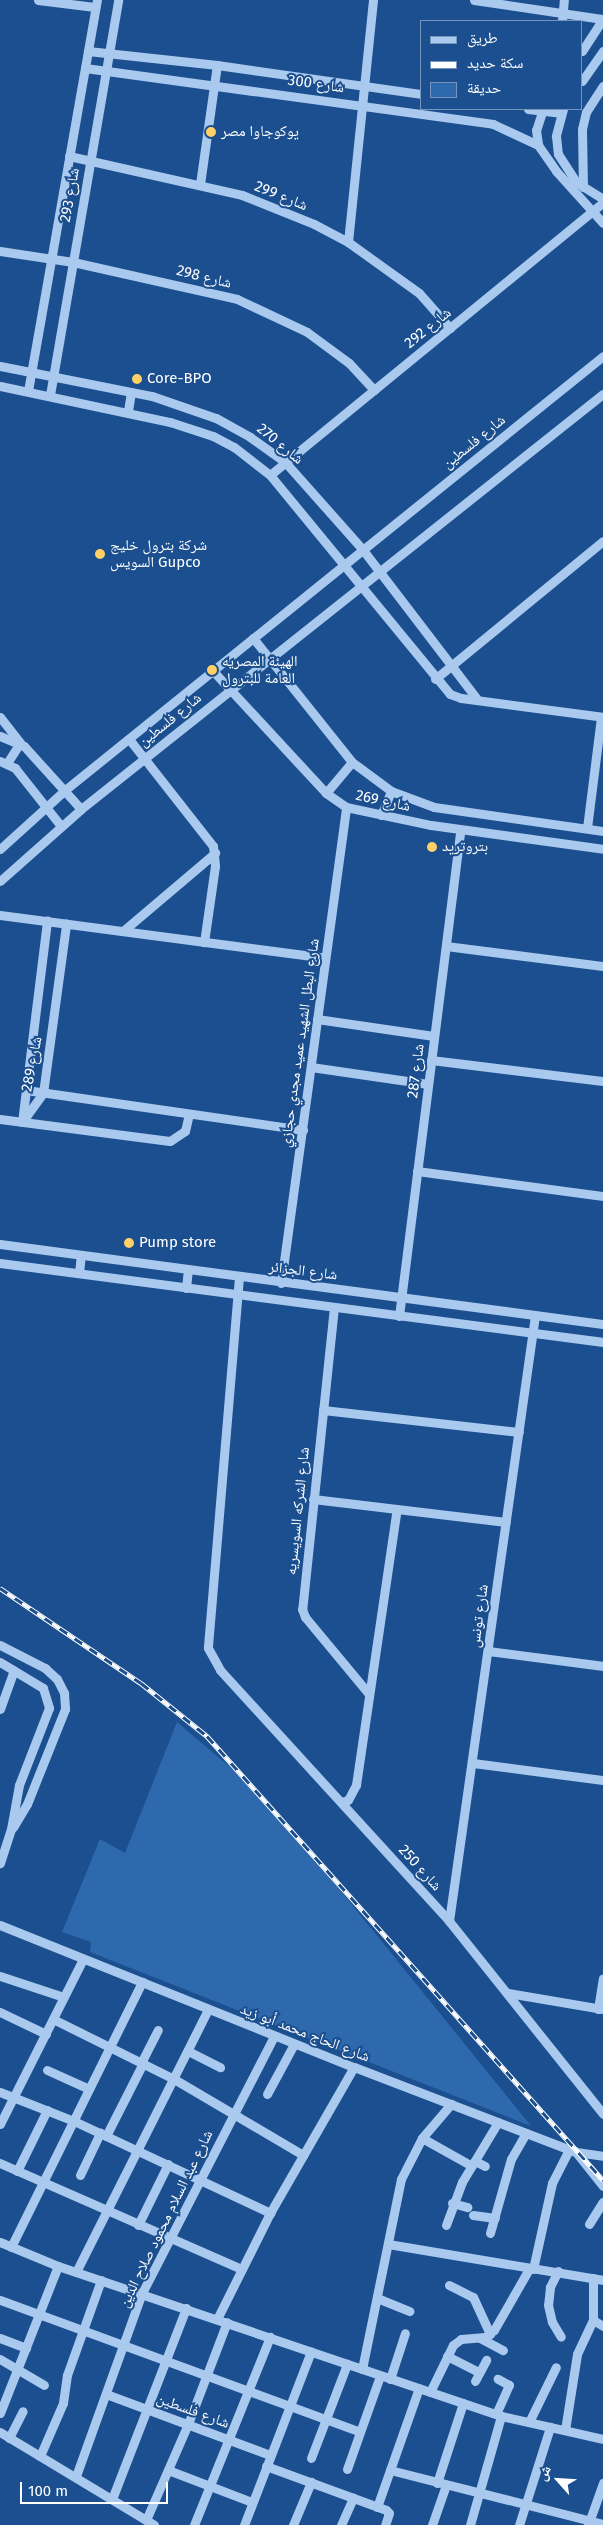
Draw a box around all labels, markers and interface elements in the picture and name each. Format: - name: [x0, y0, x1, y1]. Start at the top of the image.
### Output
- legend: [420, 20, 583, 110]
- text: طريق: [467, 29, 498, 47]
- text: سكة حديد: [467, 54, 523, 72]
- street label: شارع 300: [287, 71, 345, 97]
- text: حديقة: [467, 79, 501, 97]
- place label: يوكوجاوا مصر: [221, 123, 299, 141]
- marker: يوكوجاوا مصر: [205, 126, 217, 138]
- street label: شارع 293: [56, 166, 84, 224]
- street label: شارع 299: [252, 177, 310, 215]
- street label: شارع 298: [175, 262, 233, 292]
- street label: شارع 292: [401, 304, 455, 352]
- place label: Core-BPO: [147, 370, 212, 388]
- marker: Core-BPO: [131, 373, 143, 385]
- street label: شارع فلسطين: [439, 411, 509, 473]
- street label: شارع 270: [253, 420, 307, 468]
- place label: شركة بترول خليج السويس Gupco: [110, 536, 207, 571]
- marker: شركة بترول خليج السويس Gupco: [94, 548, 106, 560]
- place label: الهيئة المصريه العامة للبترول: [222, 652, 298, 687]
- marker: الهيئة المصريه العامة للبترول: [206, 664, 218, 676]
- street label: شارع فلسطين: [135, 689, 205, 751]
- street label: شارع 269: [354, 786, 412, 816]
- place label: بتروتريد: [442, 838, 488, 856]
- marker: بتروتريد: [426, 841, 438, 853]
- street label: شارع البطل الشهيد عميد مجدي حجازي: [276, 937, 324, 1149]
- street label: شارع 289: [18, 1035, 46, 1093]
- street label: شارع 287: [404, 1043, 428, 1099]
- place label: Pump store: [139, 1234, 216, 1252]
- marker: Pump store: [123, 1237, 135, 1249]
- street label: شارع الجزائر: [268, 1258, 338, 1284]
- street label: شارع الشركه السويسريه: [282, 1446, 314, 1576]
- street label: شارع تونس: [466, 1583, 492, 1649]
- street label: شارع 250: [395, 1841, 445, 1895]
- street label: شارع الحاج محمد أبو زيد: [238, 2000, 372, 2066]
- street label: شارع عبد السلام محمود صلاح الدين: [115, 2127, 217, 2311]
- street label: شارع فلسطين: [154, 2390, 232, 2432]
- north arrow: [533, 2455, 583, 2505]
- text: ش: [533, 2463, 555, 2484]
- scale bar: [22, 2472, 170, 2504]
- text: 100 m: [28, 2482, 68, 2500]

